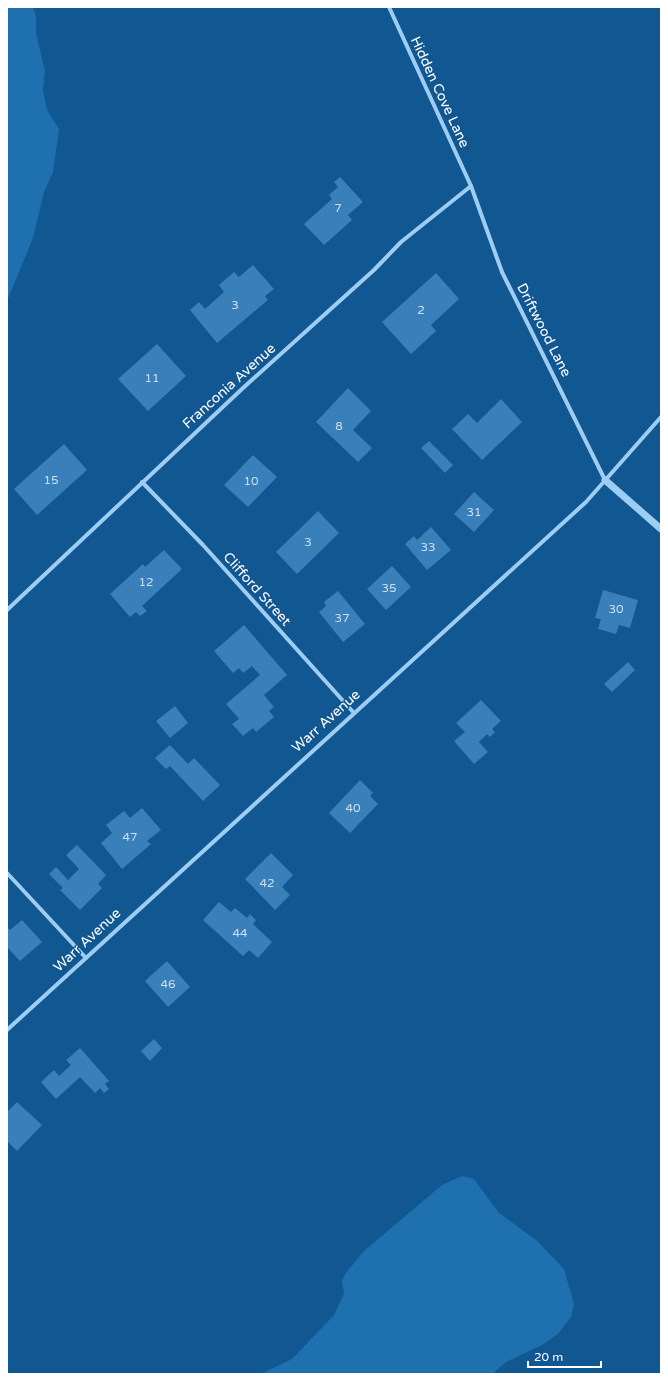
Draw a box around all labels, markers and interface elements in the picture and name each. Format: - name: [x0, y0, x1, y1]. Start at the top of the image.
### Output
- street label: Hidden Cove Lane: [407, 34, 473, 150]
- house number: 7: [334, 201, 342, 215]
- street label: Driftwood Lane: [513, 280, 575, 380]
- house number: 3: [231, 298, 239, 312]
- house number: 2: [417, 303, 425, 317]
- street label: Franconia Avenue: [179, 340, 279, 432]
- house number: 11: [144, 371, 160, 385]
- house number: 8: [335, 419, 343, 433]
- house number: 15: [43, 473, 59, 487]
- house number: 10: [243, 474, 259, 488]
- house number: 31: [466, 505, 482, 519]
- house number: 3: [304, 535, 312, 549]
- house number: 33: [420, 540, 436, 554]
- street label: Clifford Street: [219, 549, 295, 630]
- house number: 12: [138, 575, 154, 589]
- house number: 35: [381, 581, 397, 595]
- house number: 30: [608, 602, 624, 616]
- house number: 37: [334, 611, 350, 625]
- street label: Warr Avenue: [288, 686, 364, 756]
- house number: 40: [345, 801, 361, 815]
- house number: 47: [122, 830, 138, 844]
- house number: 42: [259, 876, 275, 890]
- street label: Warr Avenue: [50, 904, 124, 976]
- house number: 44: [232, 926, 248, 940]
- house number: 46: [160, 977, 176, 991]
- scale bar: [528, 1343, 601, 1369]
- text: 20 m: [534, 1350, 563, 1364]

